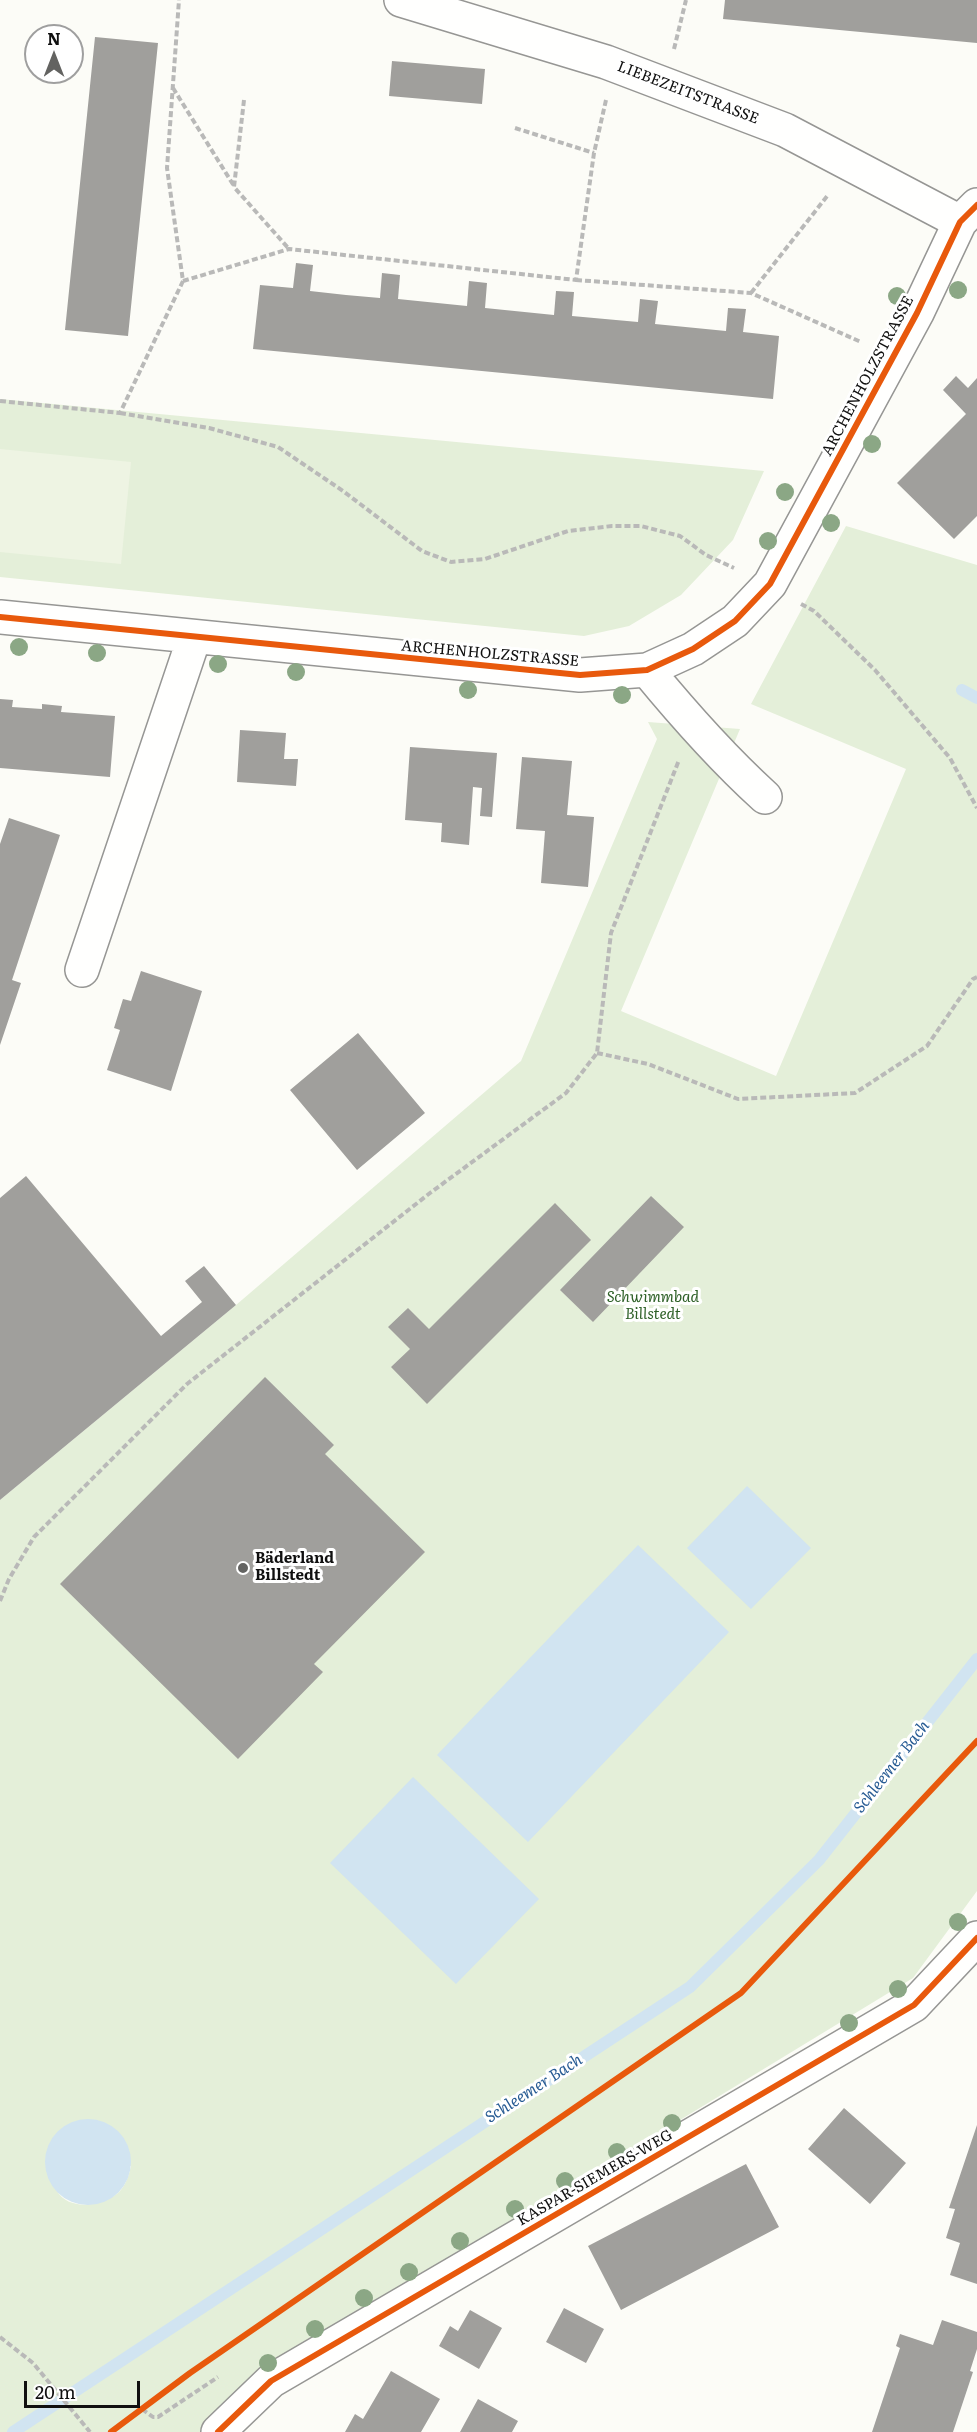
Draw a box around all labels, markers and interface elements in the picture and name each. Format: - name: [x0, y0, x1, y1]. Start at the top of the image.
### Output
- north arrow: [24, 24, 84, 84]
- text: N: [47, 26, 61, 50]
- street label: LIEBEZEITSTRASSE: [615, 58, 761, 128]
- street label: ARCHENHOLZSTRASSE: [818, 293, 918, 459]
- street label: ARCHENHOLZSTRASSE: [400, 637, 580, 671]
- park label: Schwimmbad Billstedt: [607, 1289, 699, 1324]
- place label: Bäderland Billstedt: [255, 1550, 334, 1585]
- marker: Bäderland Billstedt: [236, 1561, 250, 1575]
- water label: Schleemer Bach: [850, 1717, 934, 1817]
- water label: Schleemer Bach: [482, 2051, 586, 2127]
- street label: KASPAR-SIEMERS-WEG: [514, 2126, 676, 2230]
- scale bar: [27, 2369, 142, 2407]
- text: 20 m: [35, 2378, 76, 2405]

